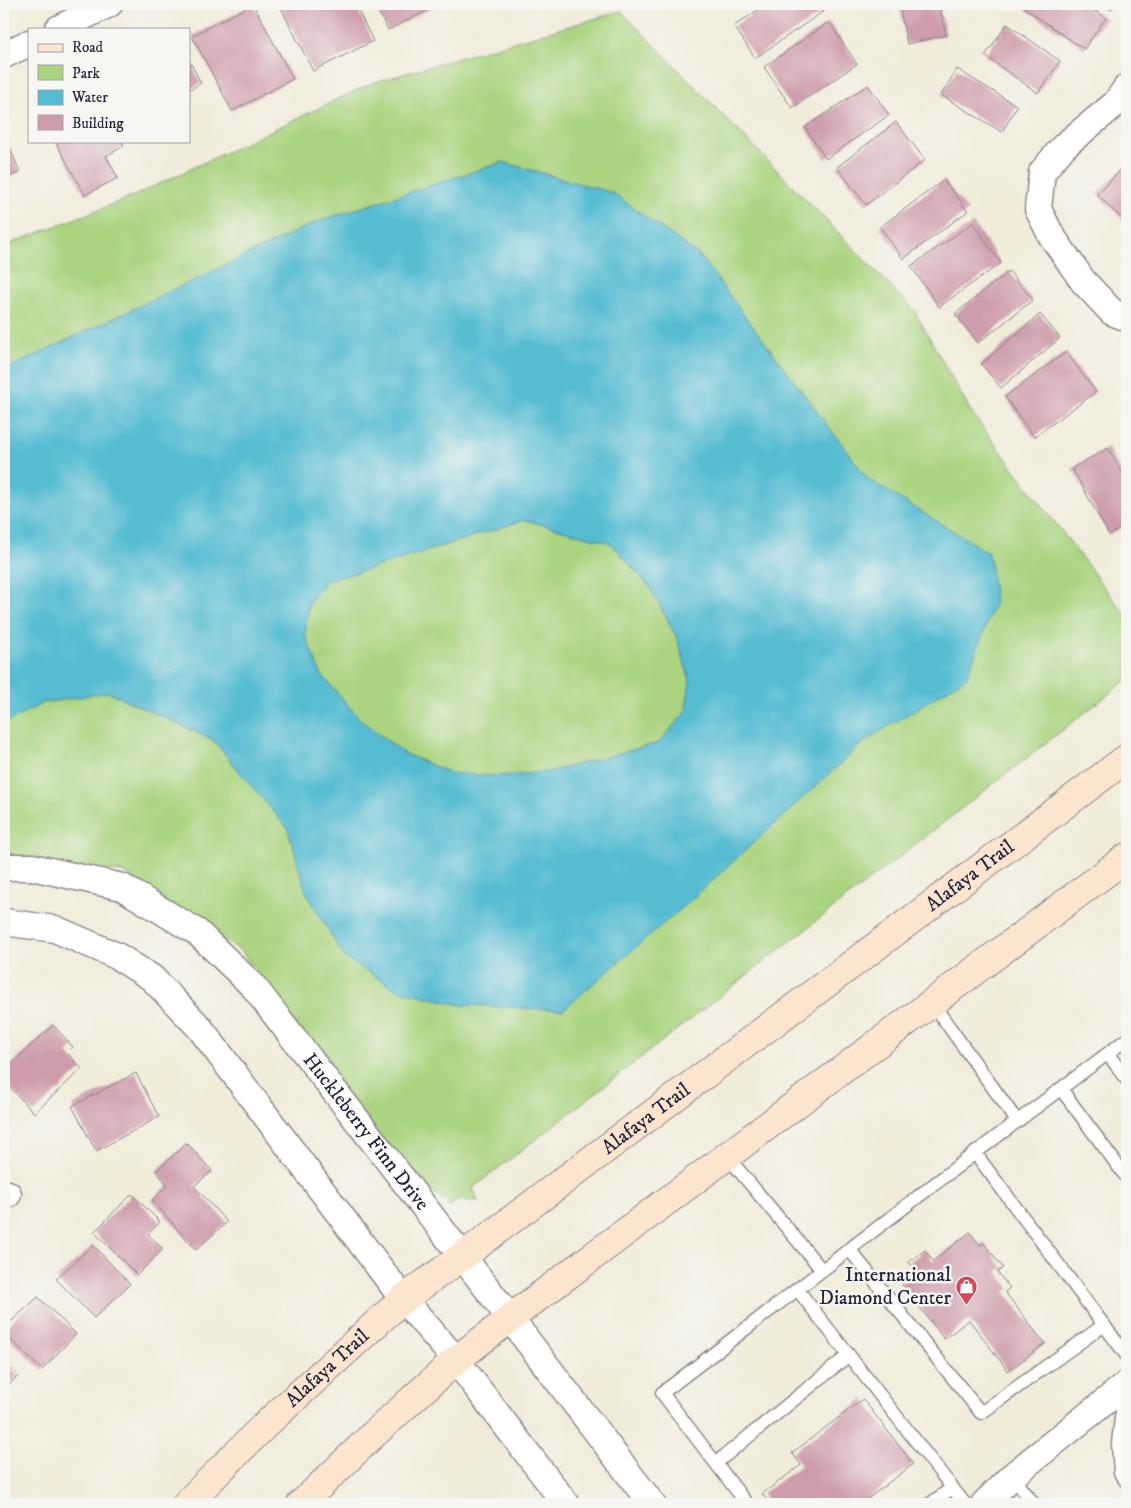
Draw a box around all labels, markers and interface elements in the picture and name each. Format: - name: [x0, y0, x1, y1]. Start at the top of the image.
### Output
- legend: [28, 28, 190, 142]
- text: Road: [72, 38, 104, 57]
- text: Park: [72, 64, 101, 83]
- text: Water: [71, 88, 108, 107]
- text: Building: [72, 114, 124, 133]
- street label: Alafaya Trail: [921, 834, 1019, 917]
- street label: Huckleberry Finn Drive: [297, 1048, 435, 1216]
- street label: Alafaya Trail: [597, 1077, 695, 1160]
- place label: International Diamond Center: [819, 1263, 952, 1311]
- shop icon: International Diamond Center: [955, 1275, 979, 1306]
- street label: Alafaya Trail: [280, 1324, 374, 1413]

